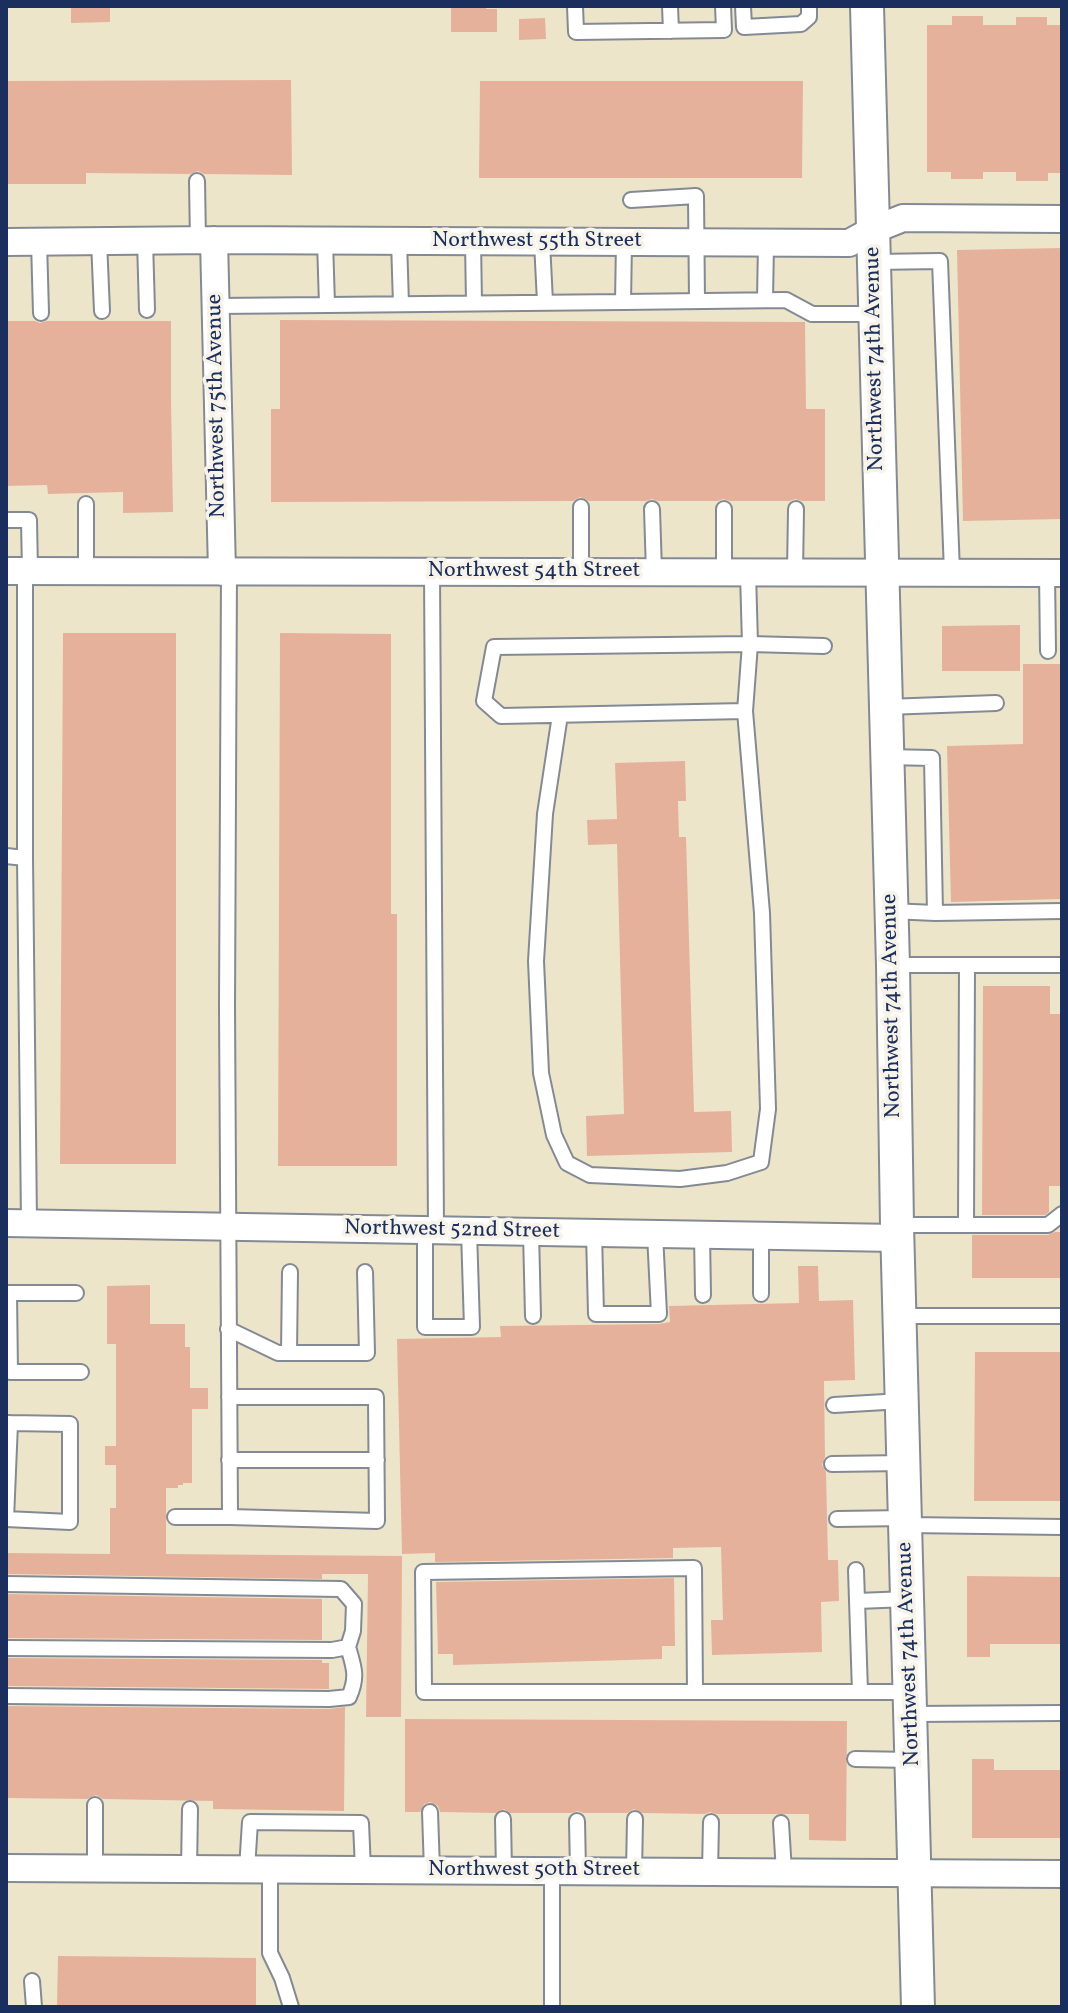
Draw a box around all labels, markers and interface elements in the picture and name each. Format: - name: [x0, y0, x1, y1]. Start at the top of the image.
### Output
- street label: Northwest 55th Street: [432, 229, 642, 255]
- street label: Northwest 74th Avenue: [861, 246, 891, 472]
- street label: Northwest 75th Avenue: [203, 294, 233, 518]
- street label: Northwest 54th Street: [428, 559, 640, 585]
- street label: Northwest 74th Avenue: [878, 893, 908, 1119]
- street label: Northwest 52nd Street: [344, 1216, 560, 1246]
- street label: Northwest 74th Avenue: [893, 1541, 927, 1767]
- street label: Northwest 50th Street: [428, 1858, 640, 1884]

